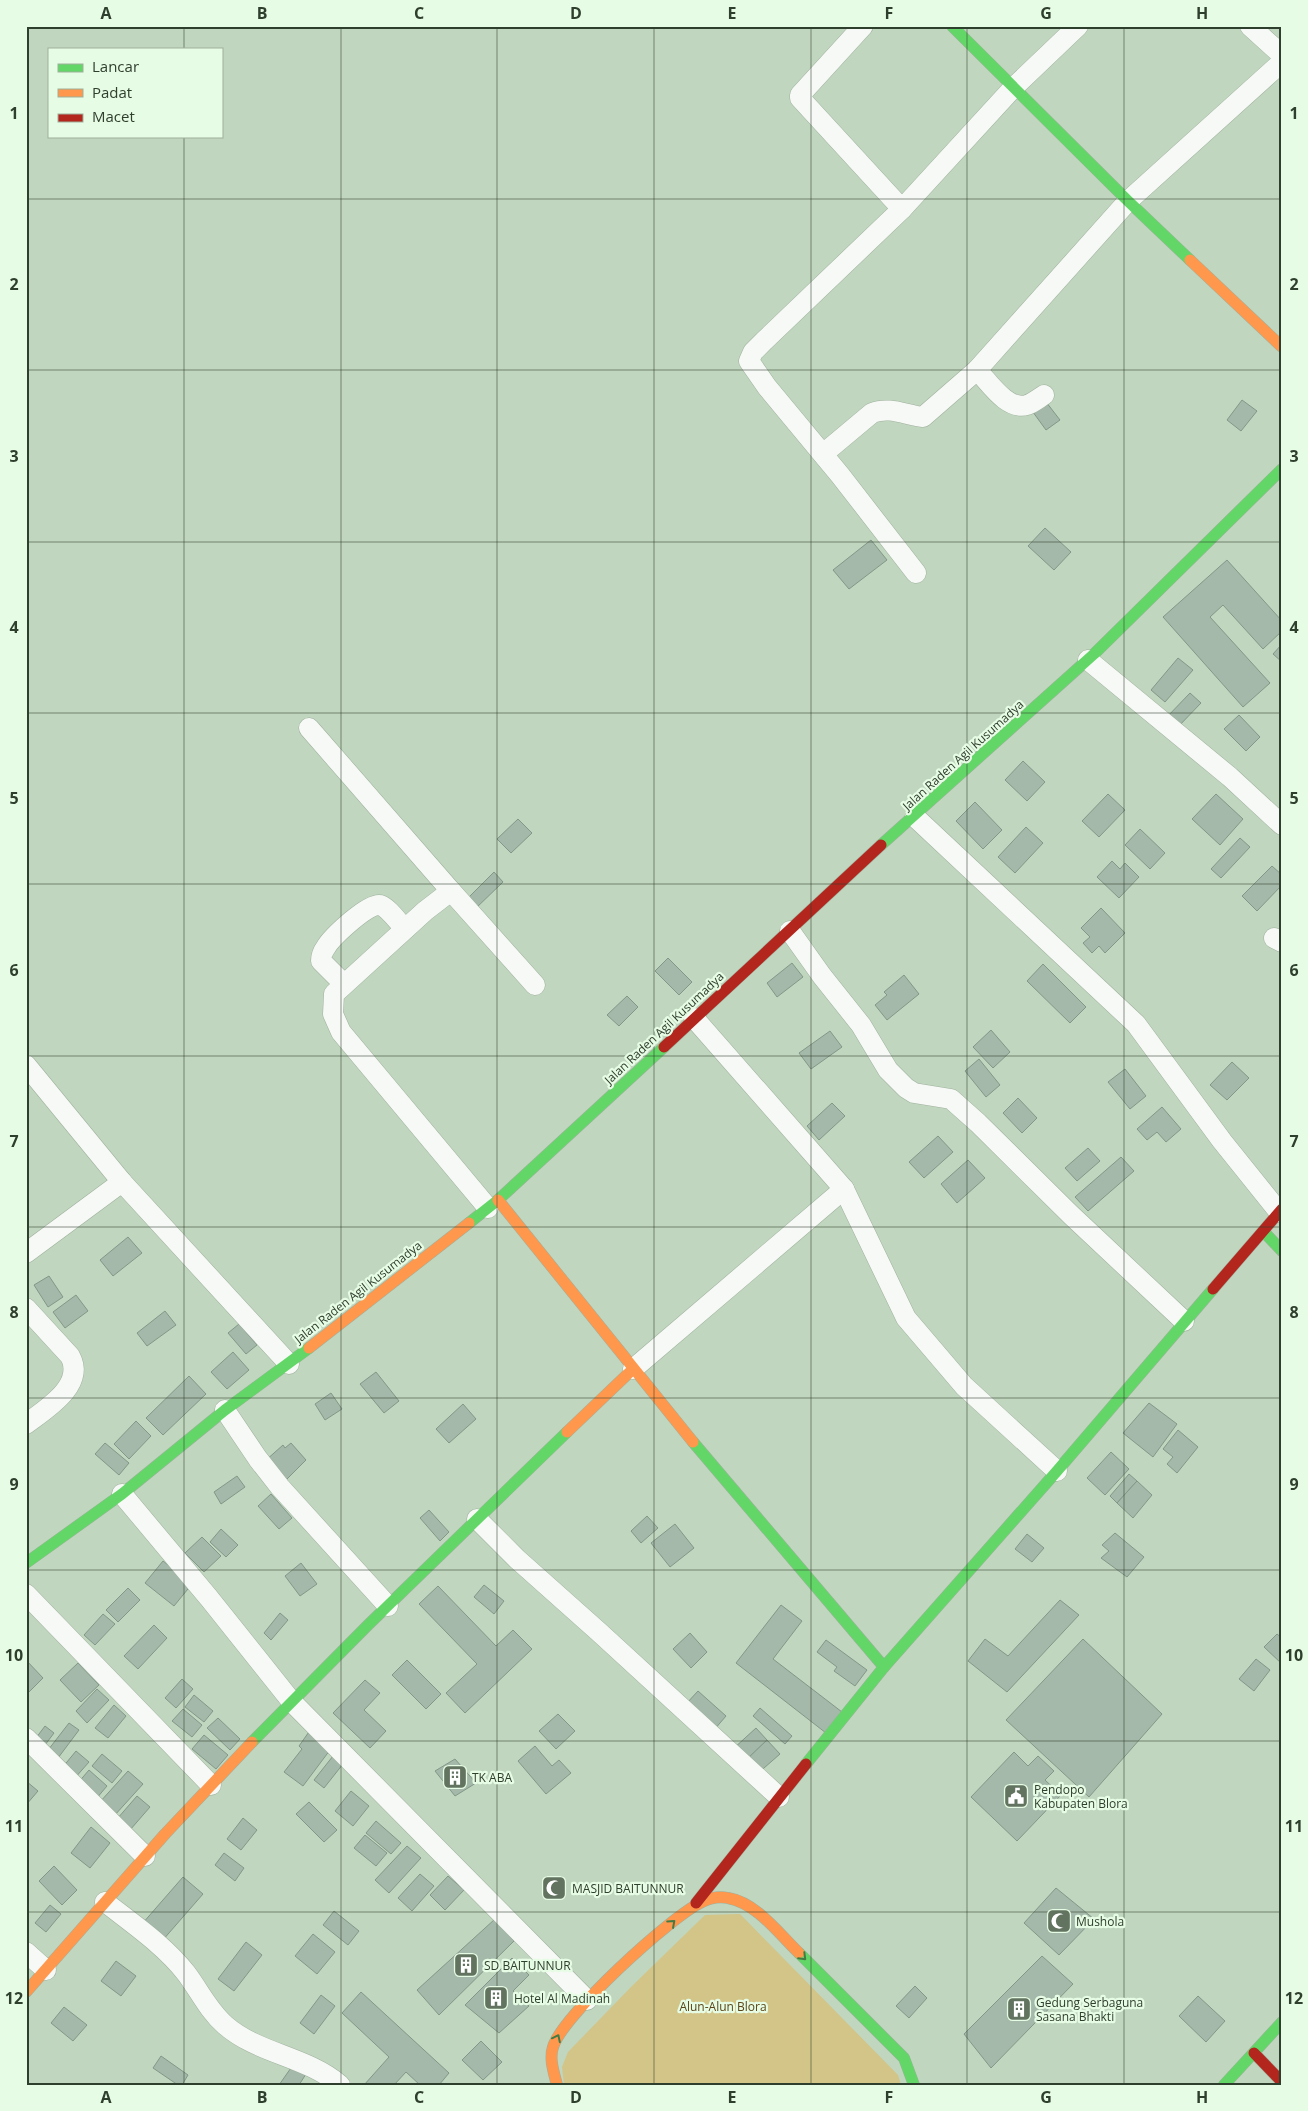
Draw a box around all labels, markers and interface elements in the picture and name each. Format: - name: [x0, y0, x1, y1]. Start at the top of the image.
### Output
- text: A: [100, 2, 112, 24]
- text: B: [257, 2, 267, 24]
- text: C: [414, 2, 424, 24]
- text: D: [570, 2, 582, 24]
- text: E: [728, 2, 737, 24]
- text: F: [885, 2, 893, 24]
- text: G: [1040, 2, 1052, 24]
- text: H: [1196, 2, 1208, 24]
- legend: [48, 48, 222, 138]
- text: Lancar: [92, 56, 139, 76]
- text: Padat: [92, 82, 132, 102]
- text: 1: [9, 102, 19, 124]
- text: 1: [1289, 102, 1299, 124]
- text: Macet: [92, 106, 135, 126]
- text: 2: [9, 273, 19, 295]
- text: 2: [1289, 273, 1299, 295]
- text: 3: [9, 445, 19, 467]
- text: 3: [1289, 445, 1299, 467]
- text: 4: [9, 616, 19, 638]
- text: 4: [1289, 616, 1299, 638]
- street label: Jalan Raden Agil Kusumadya: [898, 696, 1027, 815]
- text: 5: [9, 787, 19, 809]
- text: 5: [1289, 787, 1299, 809]
- text: 6: [9, 959, 19, 981]
- text: 6: [1289, 959, 1299, 981]
- street label: Jalan Raden Agil Kusumadya: [600, 968, 727, 1089]
- text: 7: [9, 1130, 19, 1152]
- text: 7: [1289, 1130, 1299, 1152]
- street label: Jalan Raden Agil Kusumadya: [290, 1237, 425, 1348]
- text: 8: [9, 1301, 19, 1323]
- text: 8: [1289, 1301, 1299, 1323]
- text: 9: [9, 1473, 19, 1495]
- text: 9: [1289, 1473, 1299, 1495]
- text: 10: [5, 1644, 23, 1666]
- text: 10: [1285, 1644, 1303, 1666]
- building icon: TK ABA: [442, 1764, 468, 1790]
- place label: TK ABA: [472, 1769, 512, 1786]
- place label: Pendopo Kabupaten Blora: [1034, 1781, 1128, 1812]
- public building icon: Pendopo Kabupaten Blora: [1003, 1783, 1029, 1809]
- text: 11: [5, 1815, 23, 1837]
- text: 11: [1285, 1815, 1303, 1837]
- mosque icon: MASJID BAITUNNUR: [541, 1875, 567, 1901]
- place label: MASJID BAITUNNUR: [572, 1880, 684, 1897]
- mosque icon: Mushola: [1046, 1908, 1072, 1934]
- place label: Mushola: [1076, 1913, 1124, 1930]
- one-way arrow: [666, 1920, 675, 1929]
- one-way arrow: [797, 1951, 806, 1960]
- building icon: SD BAITUNNUR: [453, 1952, 479, 1978]
- place label: SD BAITUNNUR: [484, 1957, 571, 1974]
- building icon: Hotel Al Madinah: [483, 1985, 509, 2011]
- text: 12: [5, 1987, 23, 2009]
- text: 12: [1285, 1987, 1303, 2009]
- place label: Hotel Al Madinah: [514, 1990, 610, 2007]
- place label: Gedung Serbaguna Sasana Bhakti: [1036, 1994, 1143, 2025]
- building icon: Gedung Serbaguna Sasana Bhakti: [1006, 1996, 1032, 2022]
- park label: Alun-Alun Blora: [679, 1998, 767, 2015]
- one-way arrow: [551, 2034, 561, 2043]
- text: A: [100, 2086, 112, 2108]
- text: B: [257, 2086, 267, 2108]
- text: C: [414, 2086, 424, 2108]
- text: D: [570, 2086, 582, 2108]
- text: E: [728, 2086, 737, 2108]
- text: F: [885, 2086, 893, 2108]
- text: G: [1040, 2086, 1052, 2108]
- text: H: [1196, 2086, 1208, 2108]

